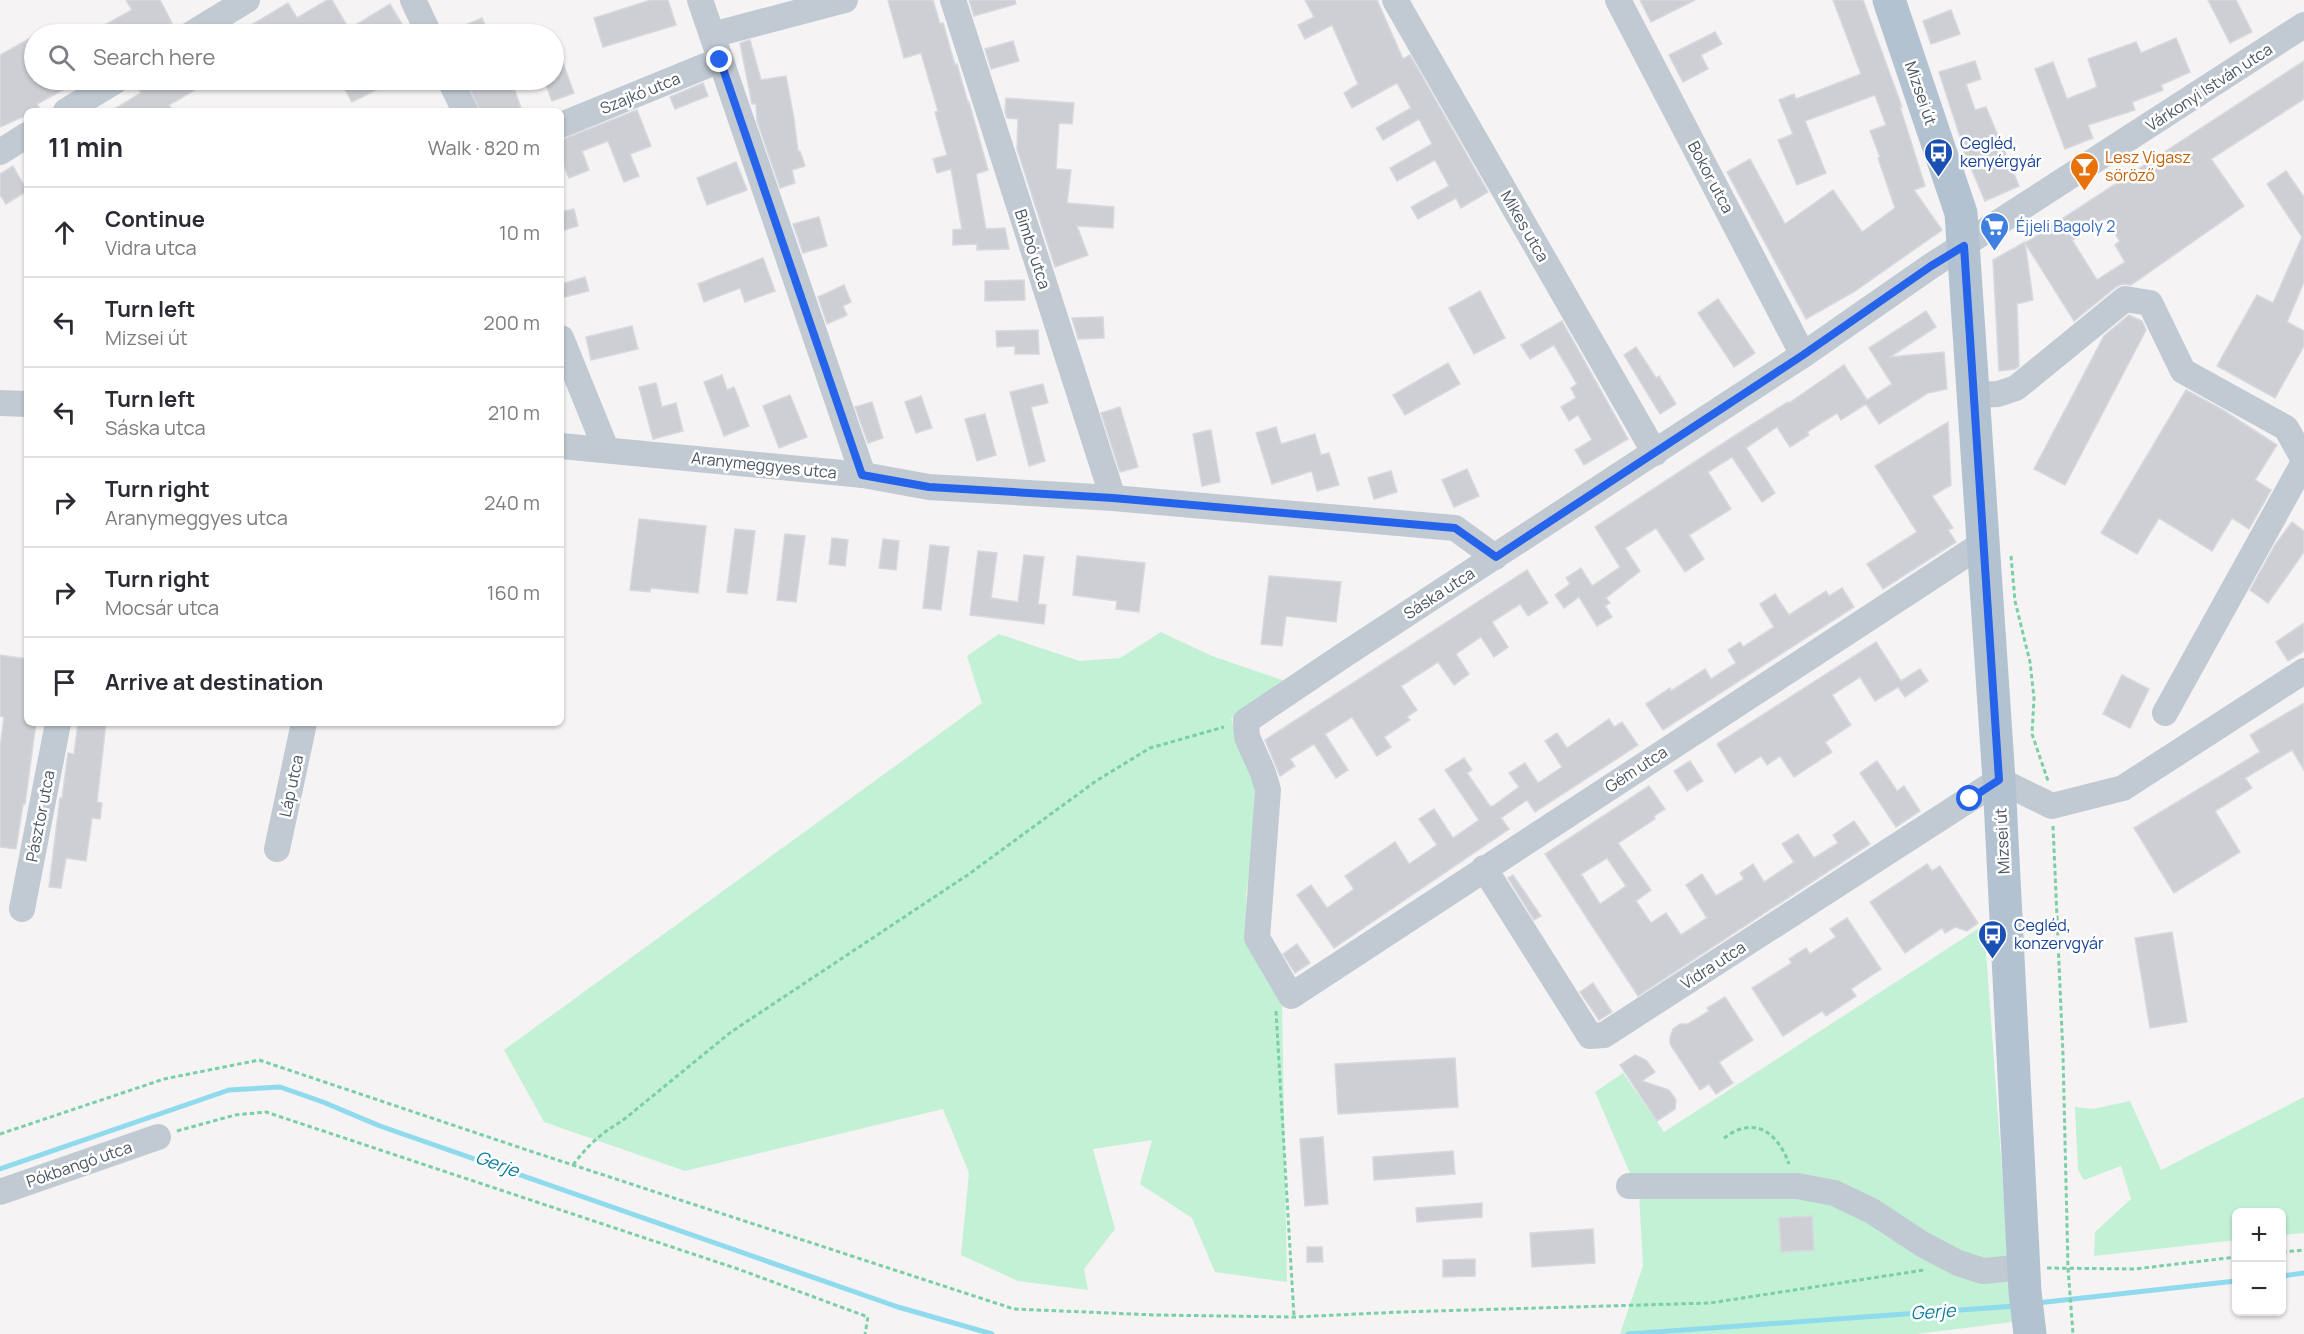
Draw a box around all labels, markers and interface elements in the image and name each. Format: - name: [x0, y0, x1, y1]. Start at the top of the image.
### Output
- search box: [24, 24, 564, 90]
- street label: Várkonyi István utca: [2142, 38, 2276, 136]
- icon: search: [45, 41, 78, 74]
- text: Search here: [93, 42, 215, 72]
- route end: [706, 46, 732, 72]
- street label: Mizsei út: [1900, 58, 1942, 128]
- street label: Szajkó utca: [597, 67, 683, 119]
- text: 11 min: [48, 129, 123, 165]
- place label: Cegléd, kenyérgyár: [1960, 132, 2042, 172]
- text: Walk · 820 m: [428, 134, 540, 161]
- bus stop icon: Cegléd, kenyérgyár: [1923, 136, 1955, 178]
- street label: Bokor utca: [1683, 137, 1739, 217]
- place label: Lesz Vigasz söröző: [2105, 146, 2191, 186]
- bar icon: Lesz Vigasz söröző: [2068, 150, 2100, 192]
- street label: Mikes utca: [1496, 186, 1554, 266]
- text: Continue: [105, 204, 205, 234]
- street label: Bimbó utca: [1010, 206, 1056, 292]
- supermarket icon: Éjjeli Bagoly 2: [1979, 210, 2011, 252]
- place label: Éjjeli Bagoly 2: [2016, 215, 2115, 237]
- icon: ahead: [48, 216, 81, 249]
- text: 10 m: [499, 219, 540, 246]
- text: Vidra utca: [105, 234, 197, 261]
- text: Turn left: [105, 294, 195, 324]
- icon: left: [48, 306, 81, 339]
- text: 200 m: [483, 309, 540, 336]
- text: Mizsei út: [105, 324, 188, 351]
- text: Turn left: [105, 384, 195, 414]
- icon: left: [48, 396, 81, 429]
- text: 210 m: [488, 399, 540, 426]
- text: Sáska utca: [105, 414, 206, 441]
- street label: Aranymeggyes utca: [690, 446, 838, 484]
- text: Turn right: [105, 474, 210, 504]
- icon: right: [48, 486, 81, 519]
- text: 240 m: [484, 489, 540, 516]
- text: Aranymeggyes utca: [105, 504, 288, 531]
- street label: Sáska utca: [1399, 562, 1479, 624]
- text: Turn right: [105, 564, 210, 594]
- icon: right: [48, 576, 81, 609]
- text: 160 m: [487, 579, 540, 606]
- text: Mocsár utca: [105, 594, 219, 621]
- icon: arrive: [48, 666, 81, 699]
- text: Arrive at destination: [105, 667, 323, 697]
- street label: Gém utca: [1600, 741, 1672, 797]
- street label: Láp utca: [274, 753, 308, 819]
- street label: Pásztor utca: [20, 768, 60, 864]
- route start: [1956, 785, 1982, 811]
- street label: Mizsei út: [1989, 807, 2015, 875]
- place label: Cegléd, konzervgyár: [2014, 914, 2104, 954]
- bus stop icon: Cegléd, konzervgyár: [1977, 918, 2009, 960]
- street label: Vidra utca: [1676, 936, 1750, 994]
- street label: Pókbangó utca: [23, 1136, 135, 1192]
- water label: Gerje: [472, 1144, 524, 1182]
- map controls: [2232, 1208, 2286, 1316]
- button: +: [2232, 1208, 2286, 1262]
- button: −: [2232, 1262, 2286, 1316]
- water label: Gerje: [1910, 1297, 1958, 1325]

